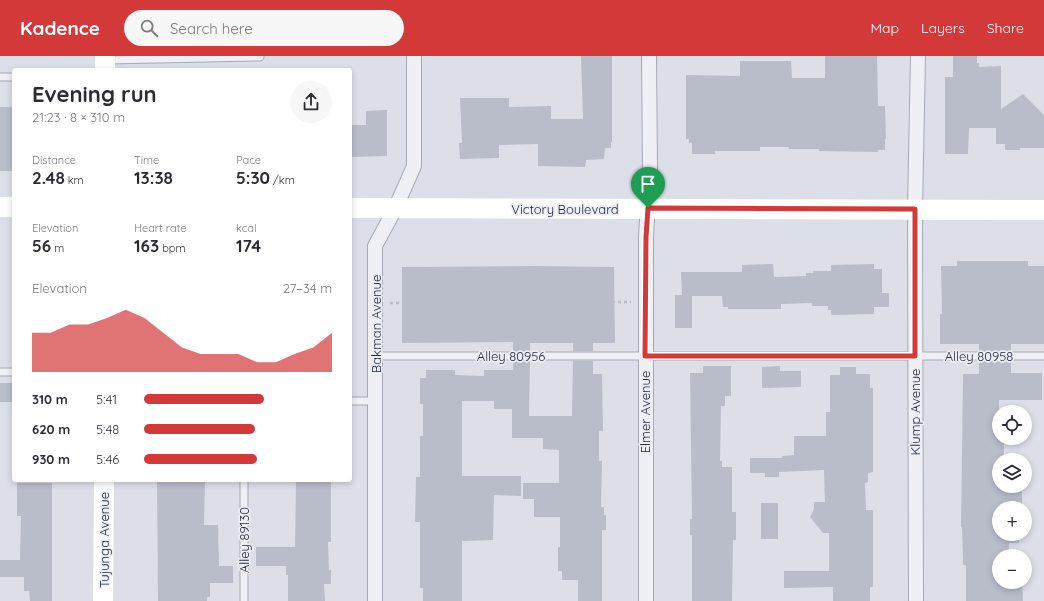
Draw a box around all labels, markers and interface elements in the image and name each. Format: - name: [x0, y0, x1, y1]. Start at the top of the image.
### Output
- search box: [124, 10, 404, 46]
- text: Kadence: [20, 16, 100, 40]
- icon: search: [138, 17, 160, 39]
- text: Search here: [170, 19, 253, 38]
- text: Map: [870, 19, 899, 37]
- text: Layers: [921, 19, 965, 37]
- text: Share: [987, 19, 1024, 37]
- text: Evening run: [32, 80, 157, 108]
- button: share: [290, 81, 332, 123]
- text: 21:23 · 8 × 310 m: [32, 109, 125, 125]
- text: Distance: [32, 153, 76, 167]
- text: Time: [134, 153, 159, 167]
- text: Pace: [236, 153, 261, 167]
- text: 2.48: [32, 167, 65, 188]
- text: 13:38: [134, 167, 173, 188]
- text: 5:30: [236, 167, 270, 188]
- pin: [631, 167, 665, 208]
- text: km: [65, 173, 84, 187]
- text: /km: [270, 173, 295, 187]
- icon: arrive: [637, 173, 659, 195]
- street label: Victory Boulevard: [511, 201, 619, 217]
- text: Elevation: [32, 221, 78, 235]
- text: Heart rate: [134, 221, 186, 235]
- text: kcal: [236, 221, 257, 235]
- text: 56: [32, 235, 51, 256]
- text: 163: [134, 235, 159, 256]
- text: 174: [236, 235, 261, 256]
- text: m: [51, 241, 64, 255]
- text: bpm: [159, 241, 186, 255]
- street label: Bakman Avenue: [368, 275, 384, 373]
- text: Elevation: [32, 280, 87, 296]
- text: 27–34 m: [283, 280, 332, 296]
- street label: Alley 80956: [477, 348, 545, 364]
- street label: Alley 80958: [945, 348, 1013, 364]
- street label: Klump Avenue: [907, 369, 923, 455]
- street label: Elmer Avenue: [637, 371, 653, 453]
- text: 310 m: [32, 391, 68, 407]
- text: 5:41: [96, 391, 117, 407]
- map controls: [992, 405, 1032, 589]
- button: locate: [992, 405, 1032, 445]
- text: 620 m: [32, 421, 70, 437]
- text: 5:48: [96, 421, 119, 437]
- text: 930 m: [32, 451, 70, 467]
- text: 5:46: [96, 451, 119, 467]
- button: layers: [992, 453, 1032, 493]
- street label: Tujunga Avenue: [96, 492, 112, 588]
- button: +: [992, 501, 1032, 541]
- street label: Alley 89130: [236, 507, 252, 573]
- button: −: [992, 549, 1032, 589]

